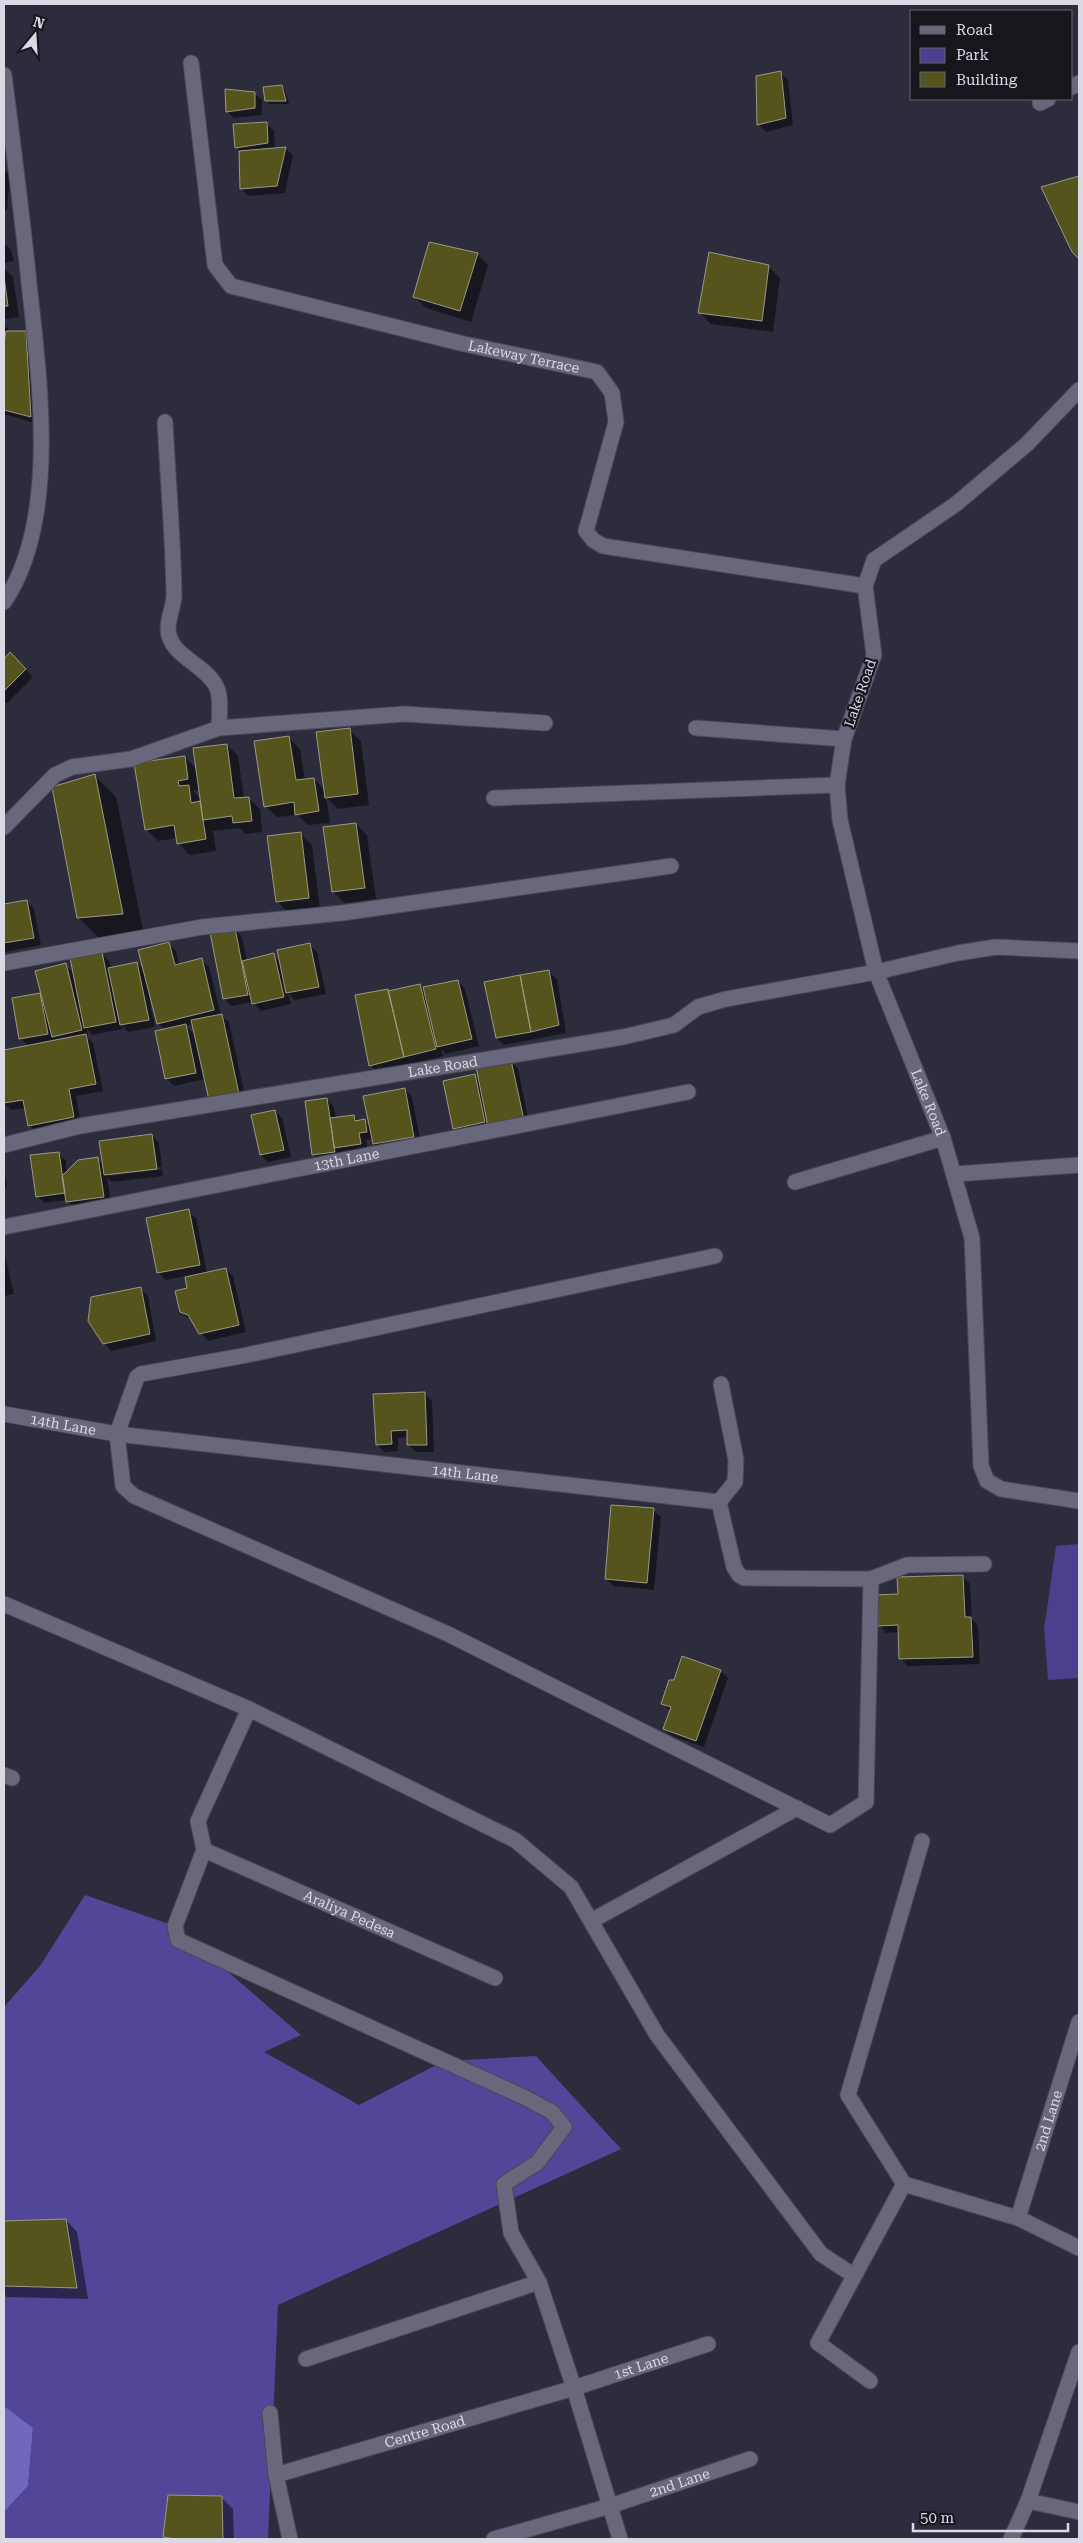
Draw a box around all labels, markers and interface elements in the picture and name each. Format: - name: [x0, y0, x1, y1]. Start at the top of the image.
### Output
- north arrow: [10, 10, 60, 60]
- legend: [910, 10, 1073, 100]
- text: N: [31, 13, 47, 32]
- text: Road: [956, 21, 993, 39]
- text: Park: [956, 46, 990, 64]
- text: Building: [956, 71, 1018, 89]
- street label: Lakeway Terrace: [467, 337, 581, 376]
- street label: Lake Road: [841, 657, 879, 729]
- street label: Lake Road: [407, 1053, 479, 1080]
- street label: Lake Road: [908, 1067, 949, 1138]
- street label: 13th Lane: [312, 1145, 381, 1174]
- street label: 14th Lane: [29, 1411, 98, 1438]
- street label: 14th Lane: [431, 1462, 499, 1485]
- street label: Araliya Pedesa: [301, 1887, 398, 1941]
- street label: 2nd Lane: [1031, 2088, 1065, 2153]
- street label: 1st Lane: [612, 2349, 671, 2382]
- street label: Centre Road: [383, 2412, 467, 2451]
- street label: 2nd Lane: [647, 2465, 712, 2500]
- scale bar: [913, 2500, 1068, 2532]
- text: 50 m: [920, 2509, 955, 2527]

